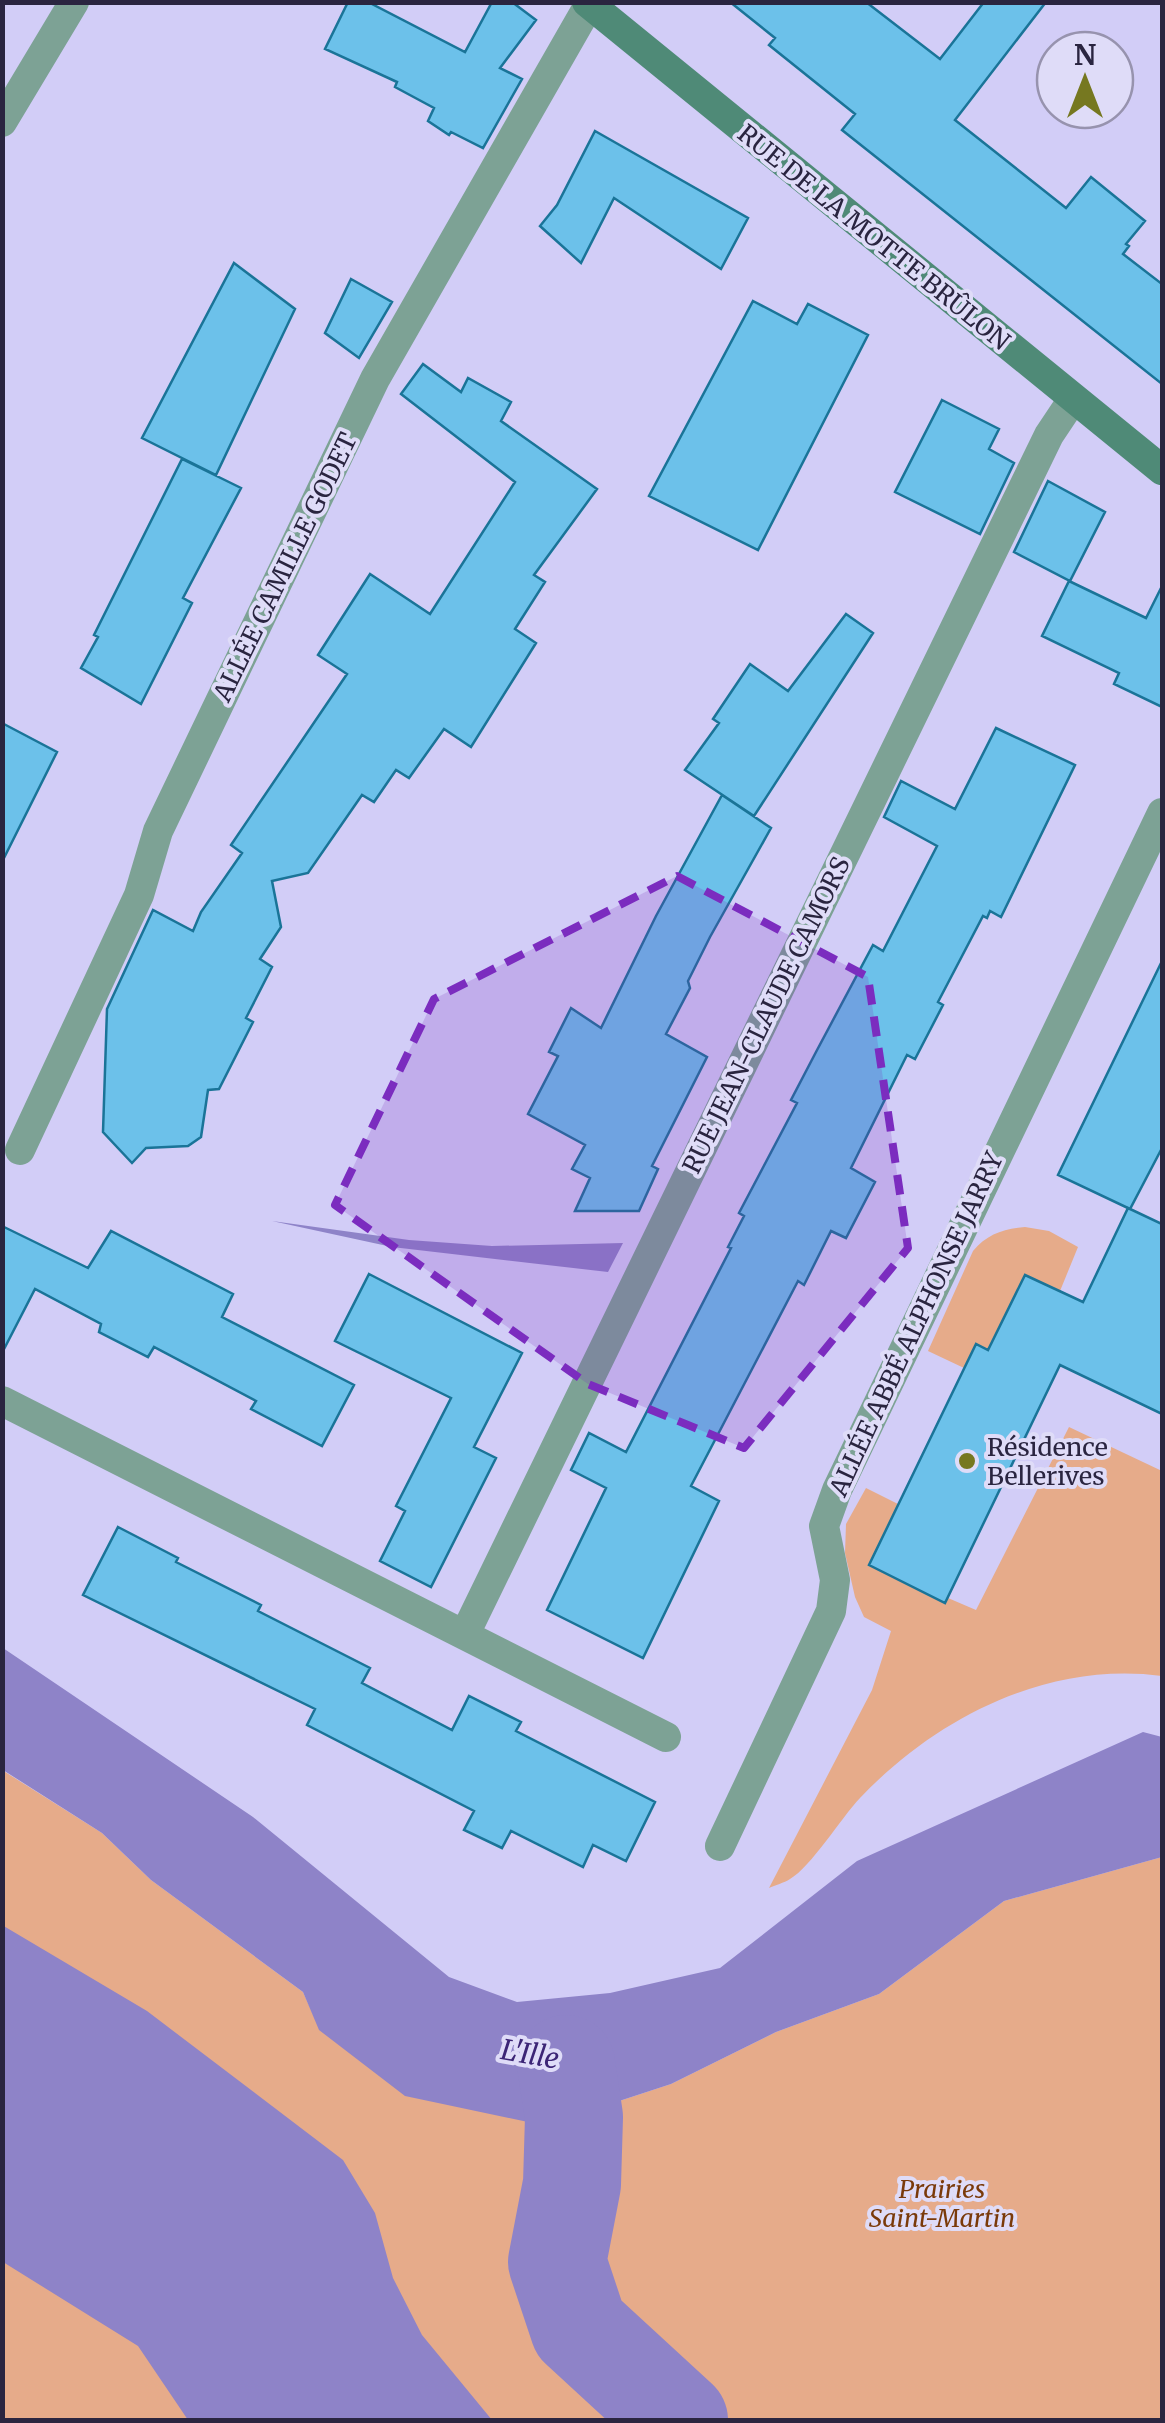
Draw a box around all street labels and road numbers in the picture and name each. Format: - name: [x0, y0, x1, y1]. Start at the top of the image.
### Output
- street label: RUE DE LA MOTTE BRÛLON: [731, 117, 1017, 357]
- street label: ALLÉE CAMILLE GODET: [206, 428, 364, 707]
- street label: RUE JEAN-CLAUDE CAMORS: [675, 852, 857, 1178]
- street label: ALLÉE ABBÉ ALPHONSE JARRY: [822, 1146, 1010, 1502]

